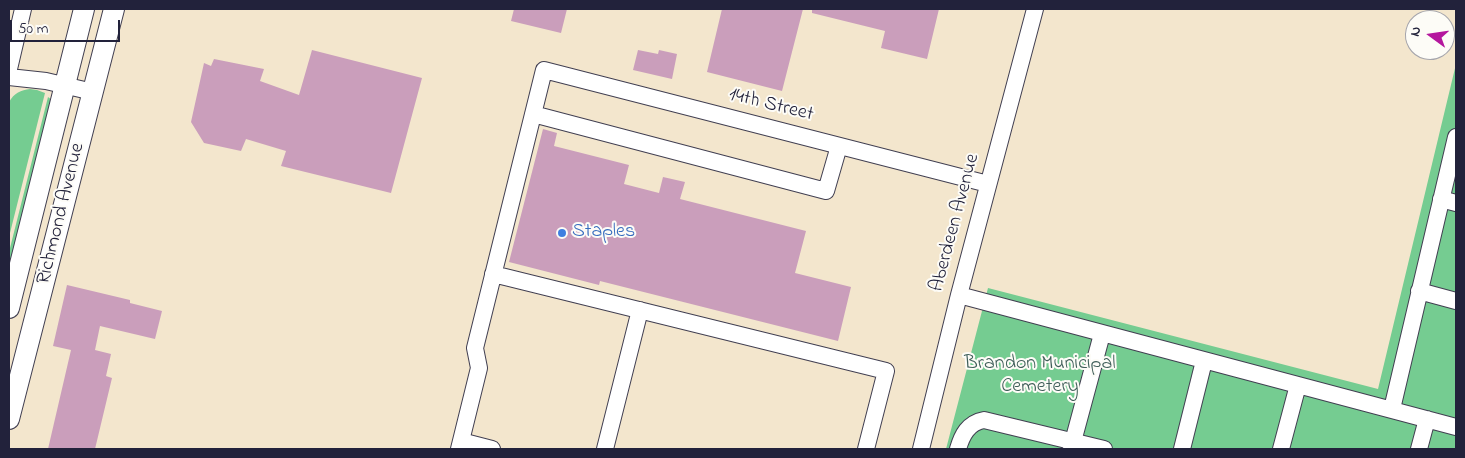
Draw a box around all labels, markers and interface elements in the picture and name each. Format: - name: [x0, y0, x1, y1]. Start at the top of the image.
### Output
- scale bar: [12, 10, 122, 42]
- north arrow: [1405, 10, 1455, 60]
- text: 50 m: [18, 18, 48, 40]
- text: N: [1405, 24, 1427, 39]
- street label: 14th Street: [726, 84, 816, 128]
- street label: Richmond Avenue: [33, 141, 91, 287]
- street label: Aberdeen Avenue: [926, 151, 986, 295]
- place label: Staples: [572, 221, 635, 245]
- marker: Staples: [556, 227, 568, 239]
- park label: Brandon Municipal Cemetery: [964, 353, 1116, 400]

